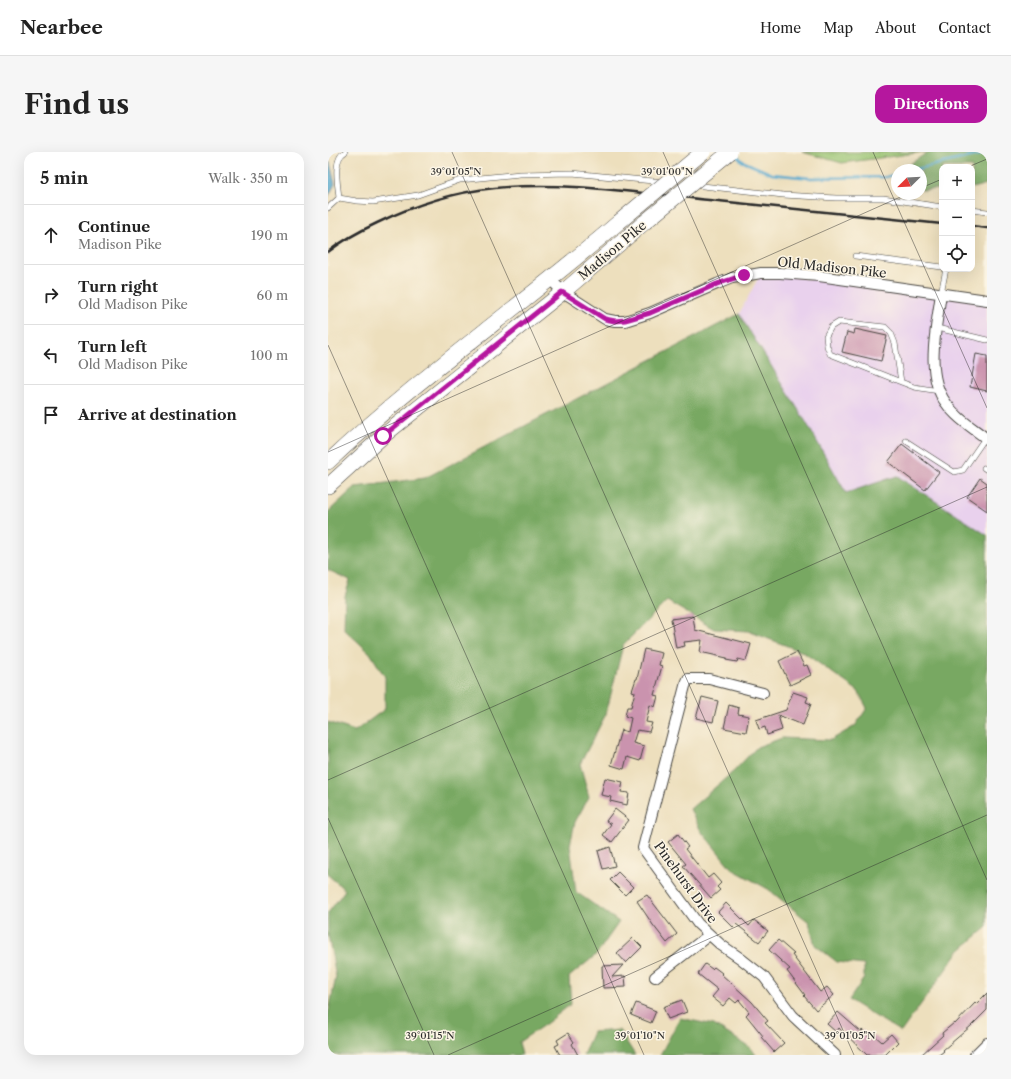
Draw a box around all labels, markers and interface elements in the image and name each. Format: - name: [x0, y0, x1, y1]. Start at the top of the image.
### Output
- text: Nearbee: [20, 16, 103, 39]
- text: Home: [760, 19, 801, 37]
- text: Map: [823, 19, 853, 37]
- text: About: [875, 19, 916, 37]
- text: Contact: [938, 19, 991, 37]
- button: Directions: [875, 85, 987, 123]
- text: Find us: [24, 87, 129, 121]
- north arrow: [891, 164, 927, 200]
- map controls: [939, 164, 975, 272]
- button: +: [939, 164, 975, 200]
- text: 39°01'05"N: [430, 165, 482, 178]
- text: 39°01'00"N: [641, 165, 693, 178]
- text: 5 min: [40, 168, 88, 188]
- text: Walk · 350 m: [208, 170, 288, 186]
- button: −: [939, 200, 975, 236]
- text: Continue: [78, 217, 150, 236]
- street label: Madison Pike: [575, 217, 649, 283]
- icon: ahead: [40, 224, 62, 246]
- text: 190 m: [251, 227, 288, 243]
- text: Madison Pike: [78, 236, 162, 252]
- button: locate: [939, 236, 975, 272]
- street label: Old Madison Pike: [777, 253, 887, 281]
- route end: [735, 266, 753, 284]
- text: Turn right: [78, 277, 158, 296]
- icon: right: [40, 284, 62, 306]
- text: 60 m: [257, 287, 288, 303]
- text: Old Madison Pike: [78, 296, 188, 312]
- text: Turn left: [78, 337, 147, 356]
- icon: left: [40, 344, 62, 366]
- text: 100 m: [250, 347, 288, 363]
- text: Old Madison Pike: [78, 356, 188, 372]
- icon: arrive: [40, 404, 62, 426]
- text: Arrive at destination: [78, 405, 237, 424]
- route start: [374, 427, 392, 445]
- street label: Pinehurst Drive: [651, 838, 721, 926]
- text: 39°01'15"N: [406, 1029, 454, 1042]
- text: 39°01'10"N: [615, 1029, 665, 1042]
- text: 39°01'05"N: [824, 1029, 876, 1042]

